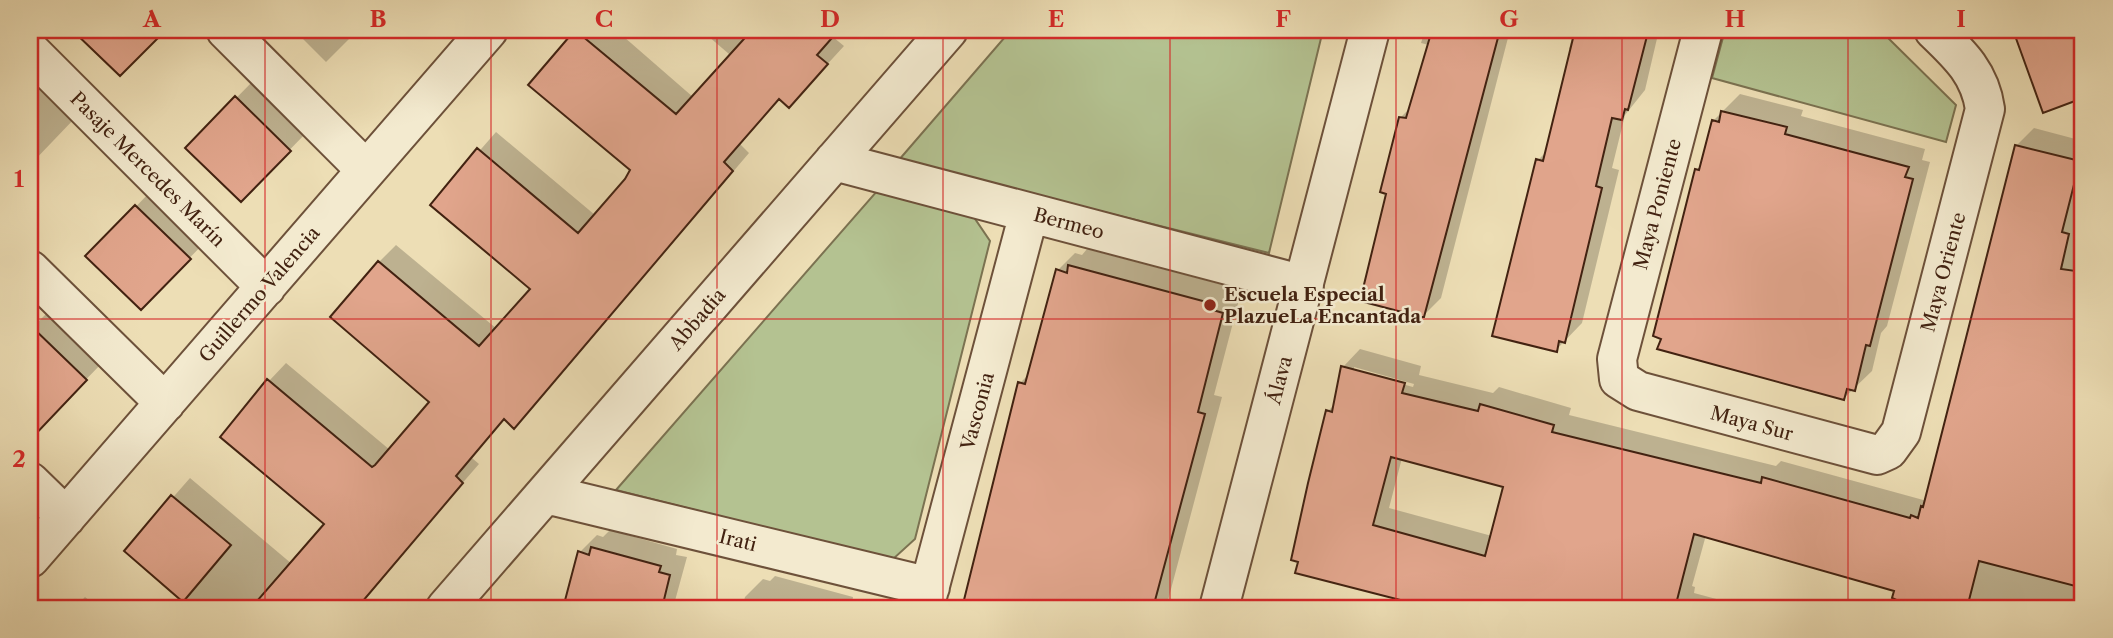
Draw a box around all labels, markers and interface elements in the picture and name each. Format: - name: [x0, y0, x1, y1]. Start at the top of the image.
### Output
- text: A: [142, 5, 162, 33]
- text: B: [369, 5, 387, 33]
- text: C: [595, 5, 613, 33]
- text: D: [820, 5, 840, 33]
- text: E: [1048, 5, 1064, 33]
- text: F: [1275, 5, 1291, 33]
- text: G: [1499, 5, 1519, 33]
- text: H: [1725, 5, 1746, 33]
- text: I: [1956, 5, 1966, 33]
- street label: Pasaje Mercedes Marín: [65, 87, 230, 252]
- street label: Maya Poniente: [1629, 136, 1686, 272]
- text: 1: [14, 165, 25, 193]
- street label: Bermeo: [1031, 203, 1107, 244]
- street label: Maya Oriente: [1916, 210, 1971, 335]
- street label: Guillermo Valencia: [194, 222, 325, 367]
- place label: Escuela Especial PlazueLa Encantada: [1224, 283, 1422, 328]
- street label: Abbadia: [664, 284, 730, 356]
- marker: Escuela Especial PlazueLa Encantada: [1202, 297, 1218, 313]
- street label: Álava: [1262, 353, 1297, 408]
- street label: Vasconia: [956, 370, 999, 454]
- street label: Maya Sur: [1708, 401, 1796, 446]
- text: 2: [12, 445, 26, 473]
- street label: Irati: [717, 525, 759, 556]

